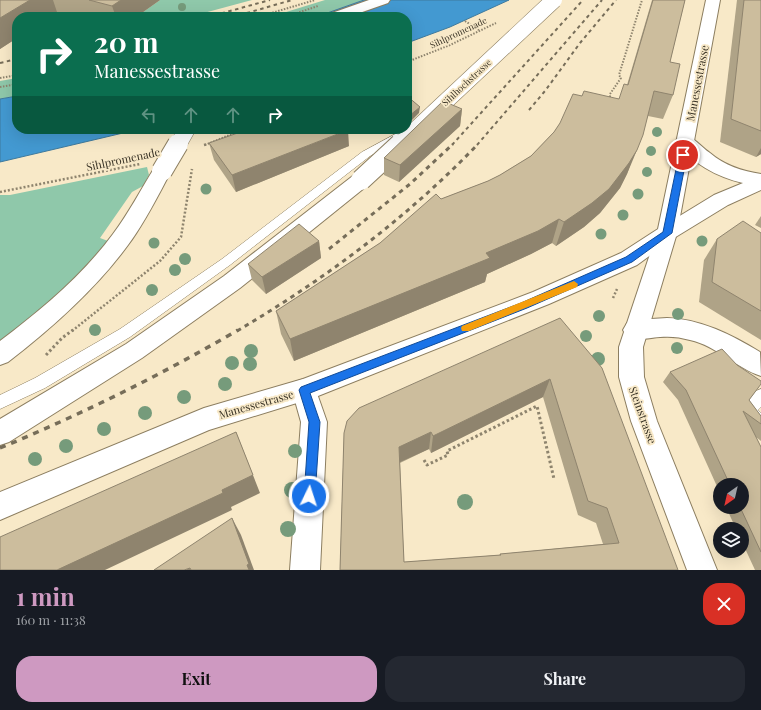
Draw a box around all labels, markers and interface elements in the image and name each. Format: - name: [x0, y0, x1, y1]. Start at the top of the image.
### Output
- street label: Sihlpromenade: [428, 13, 489, 50]
- text: 20 m: [94, 23, 159, 60]
- icon: right: [28, 28, 80, 80]
- street label: Manessestrasse: [682, 43, 712, 122]
- street label: Sihlhochstrasse: [439, 56, 494, 108]
- text: Manessestrasse: [94, 59, 220, 83]
- icon: left: [138, 104, 160, 126]
- icon: ahead: [180, 104, 202, 126]
- icon: ahead: [222, 104, 244, 126]
- icon: right: [264, 104, 286, 126]
- pin: [666, 138, 700, 172]
- street label: Sihlpromenade: [85, 144, 162, 174]
- icon: arrive: [672, 144, 694, 166]
- street label: Steinstrasse: [626, 384, 660, 446]
- street label: Manessestrasse: [217, 386, 296, 422]
- position arrow: [288, 475, 330, 517]
- north arrow: [713, 478, 749, 514]
- map controls: [713, 478, 749, 558]
- button: layers: [713, 522, 749, 558]
- text: 1 min: [16, 580, 75, 612]
- button: close: [703, 583, 745, 625]
- text: 160 m · 11:38: [16, 611, 86, 628]
- button: Exit: [16, 656, 377, 702]
- button: Share: [385, 656, 745, 702]

